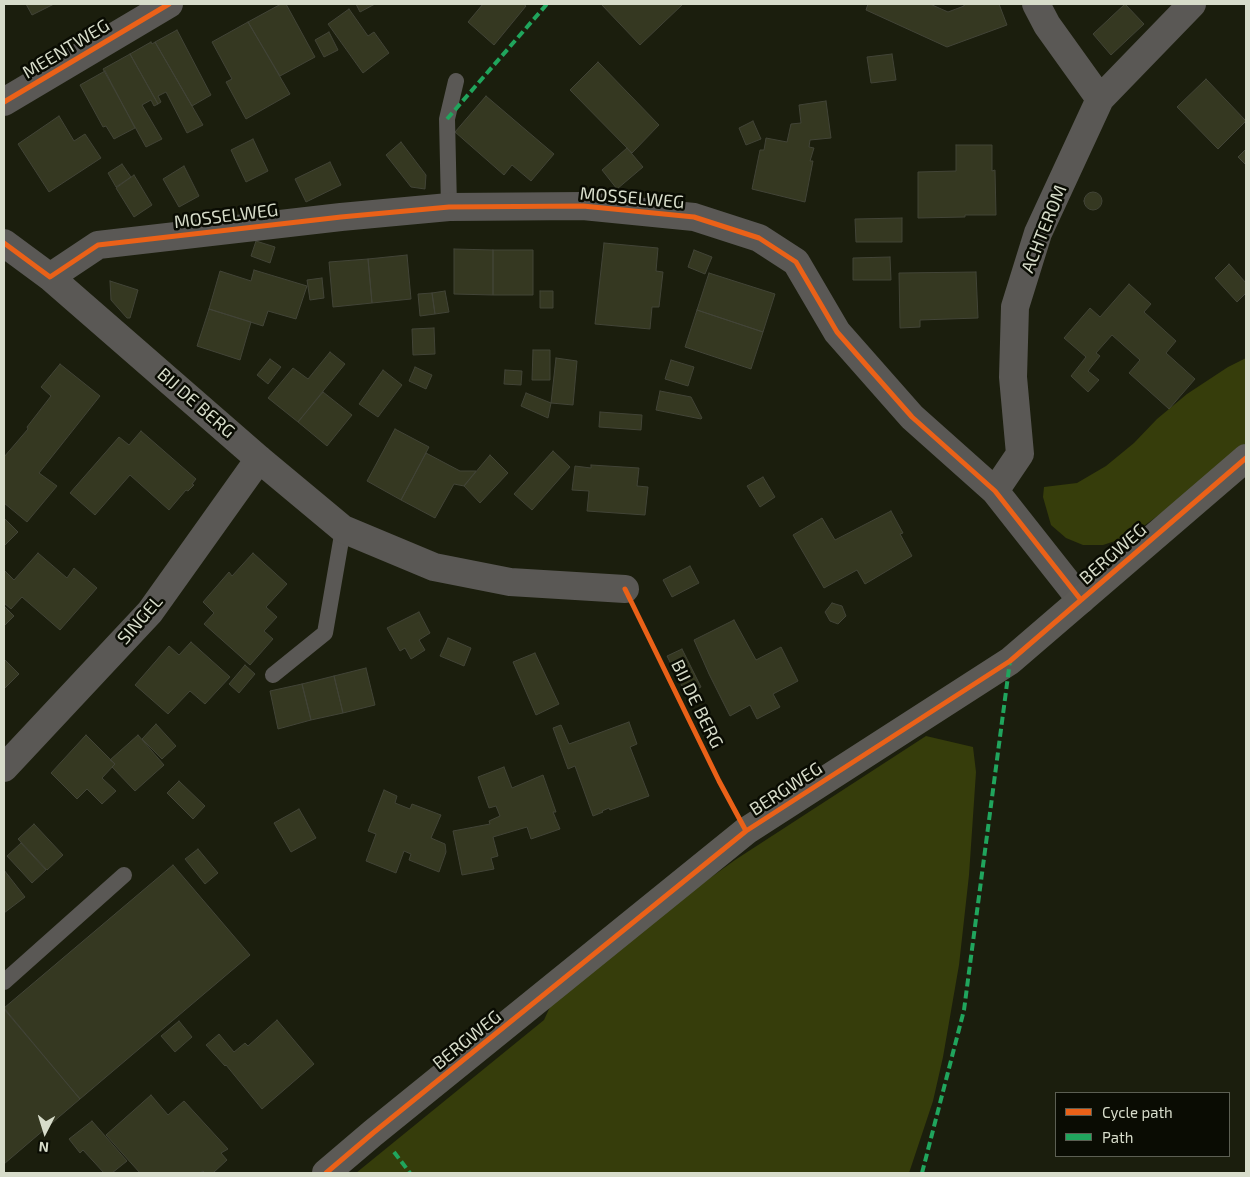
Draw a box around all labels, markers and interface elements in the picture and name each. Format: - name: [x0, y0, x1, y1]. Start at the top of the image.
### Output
- street label: MEENTWEG: [19, 15, 113, 83]
- street label: ACHTEROM: [1017, 182, 1071, 276]
- street label: MOSSELWEG: [579, 183, 685, 213]
- street label: MOSSELWEG: [173, 199, 279, 233]
- street label: BIJ DE BERG: [153, 363, 239, 443]
- street label: BERGWEG: [1075, 519, 1151, 589]
- street label: SINGEL: [113, 591, 167, 649]
- street label: BIJ DE BERG: [666, 656, 728, 752]
- street label: BERGWEG: [746, 758, 826, 820]
- street label: BERGWEG: [428, 1006, 506, 1074]
- legend: [1055, 1092, 1230, 1157]
- text: Cycle path: [1102, 1103, 1173, 1121]
- north arrow: [20, 1107, 70, 1157]
- text: Path: [1102, 1128, 1133, 1146]
- text: N: [38, 1139, 49, 1156]

